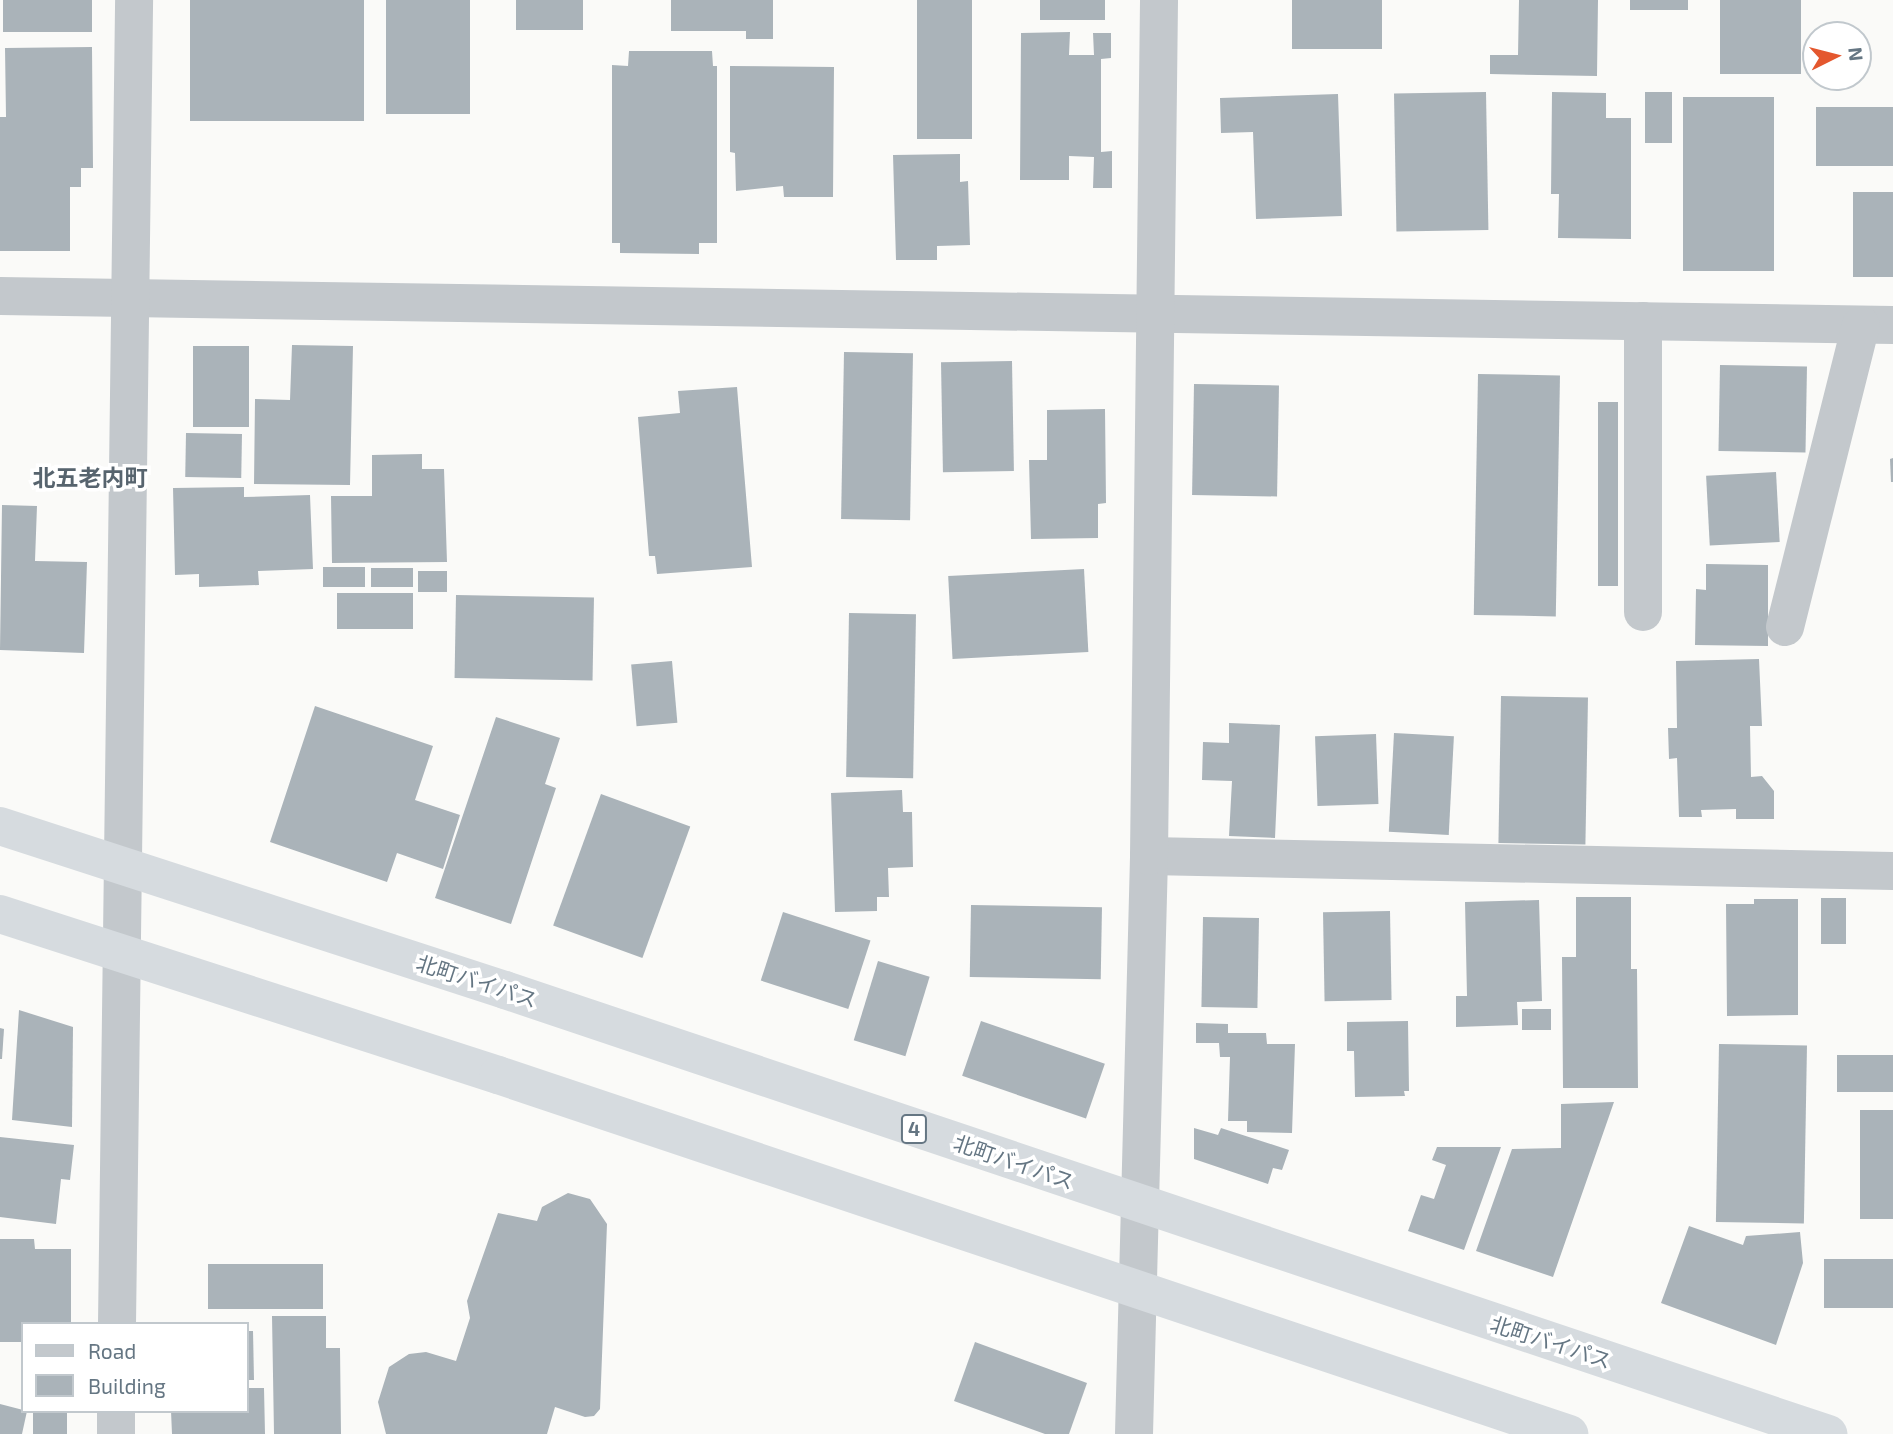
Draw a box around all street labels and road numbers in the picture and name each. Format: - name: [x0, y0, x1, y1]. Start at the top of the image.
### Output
- street label: 北町バイパス: [413, 950, 541, 1012]
- road number: 4: [900, 1114, 928, 1144]
- street label: 北町バイパス: [950, 1130, 1078, 1194]
- street label: 北町バイパス: [1487, 1311, 1615, 1373]

